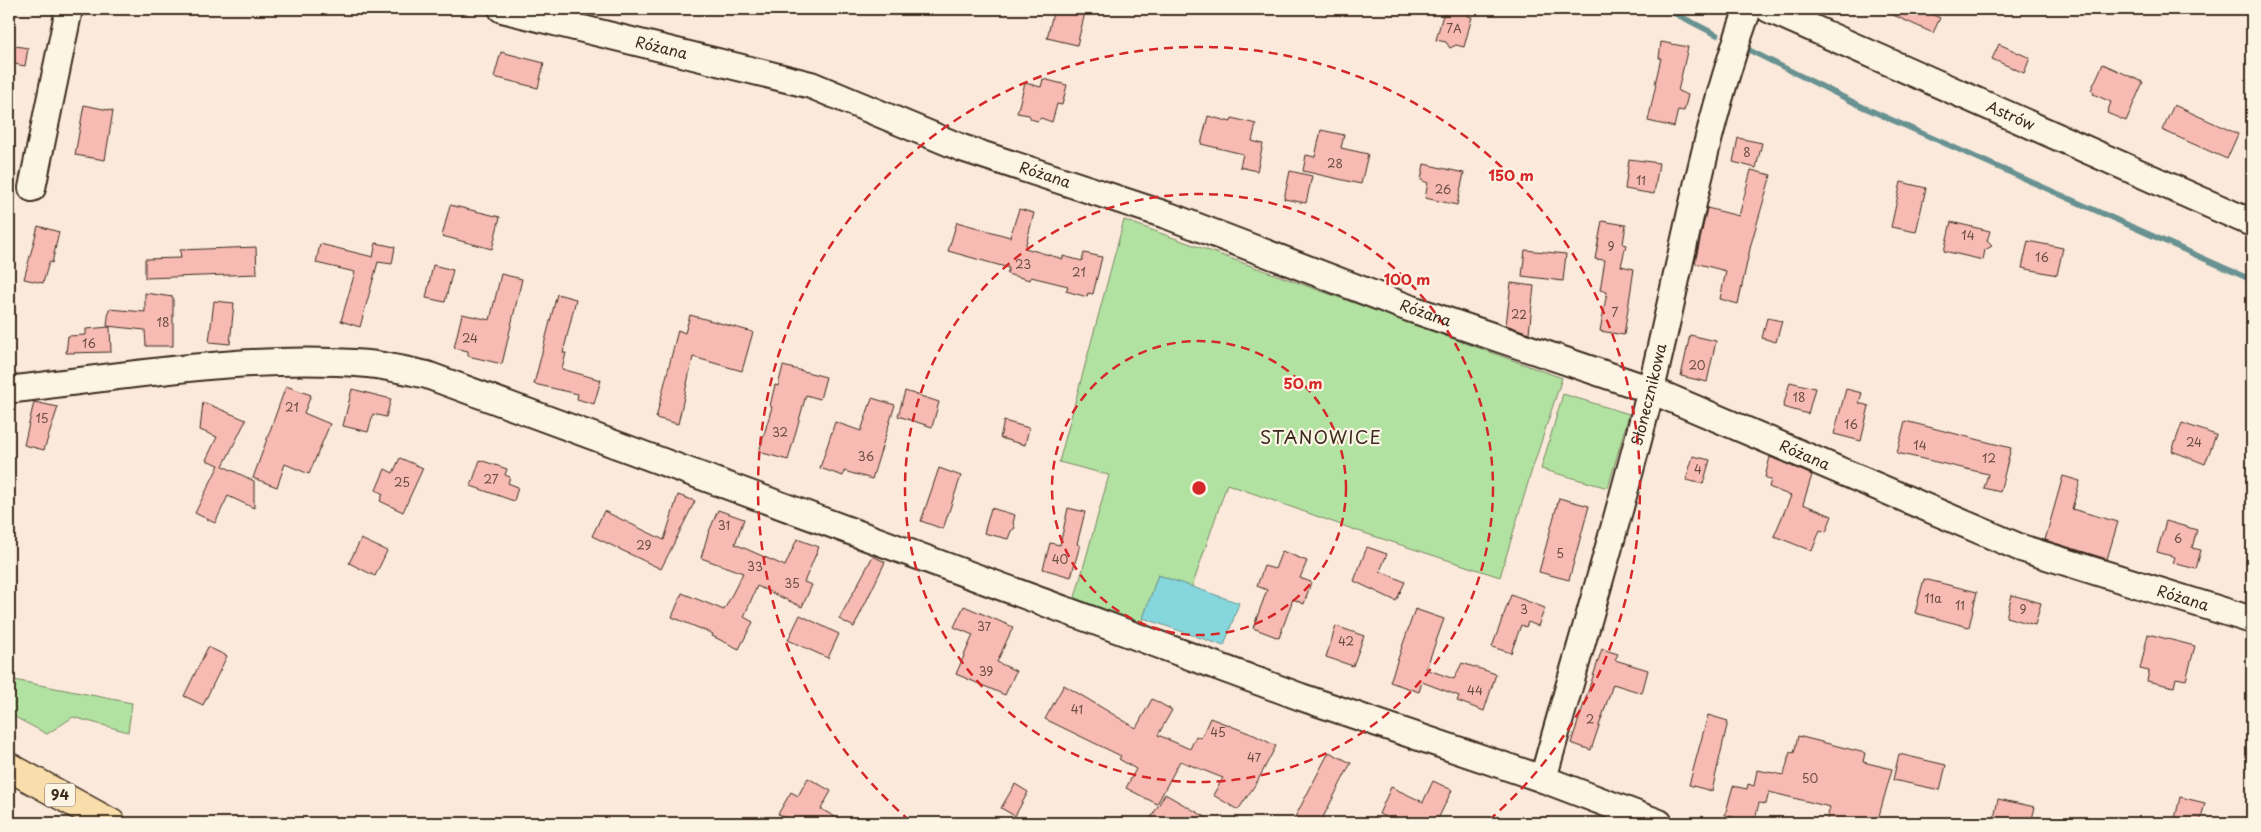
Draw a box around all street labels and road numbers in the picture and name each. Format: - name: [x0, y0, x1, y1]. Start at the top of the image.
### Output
- street label: Różana: [633, 29, 691, 64]
- street label: Astrów: [1983, 94, 2039, 136]
- street label: Różana: [1016, 155, 1075, 193]
- street label: Różana: [1397, 293, 1455, 332]
- street label: Słonecznikowa: [1624, 340, 1672, 448]
- street label: Różana: [1776, 433, 1834, 475]
- street label: Różana: [2154, 578, 2213, 616]
- road number: 94: [45, 784, 75, 806]

